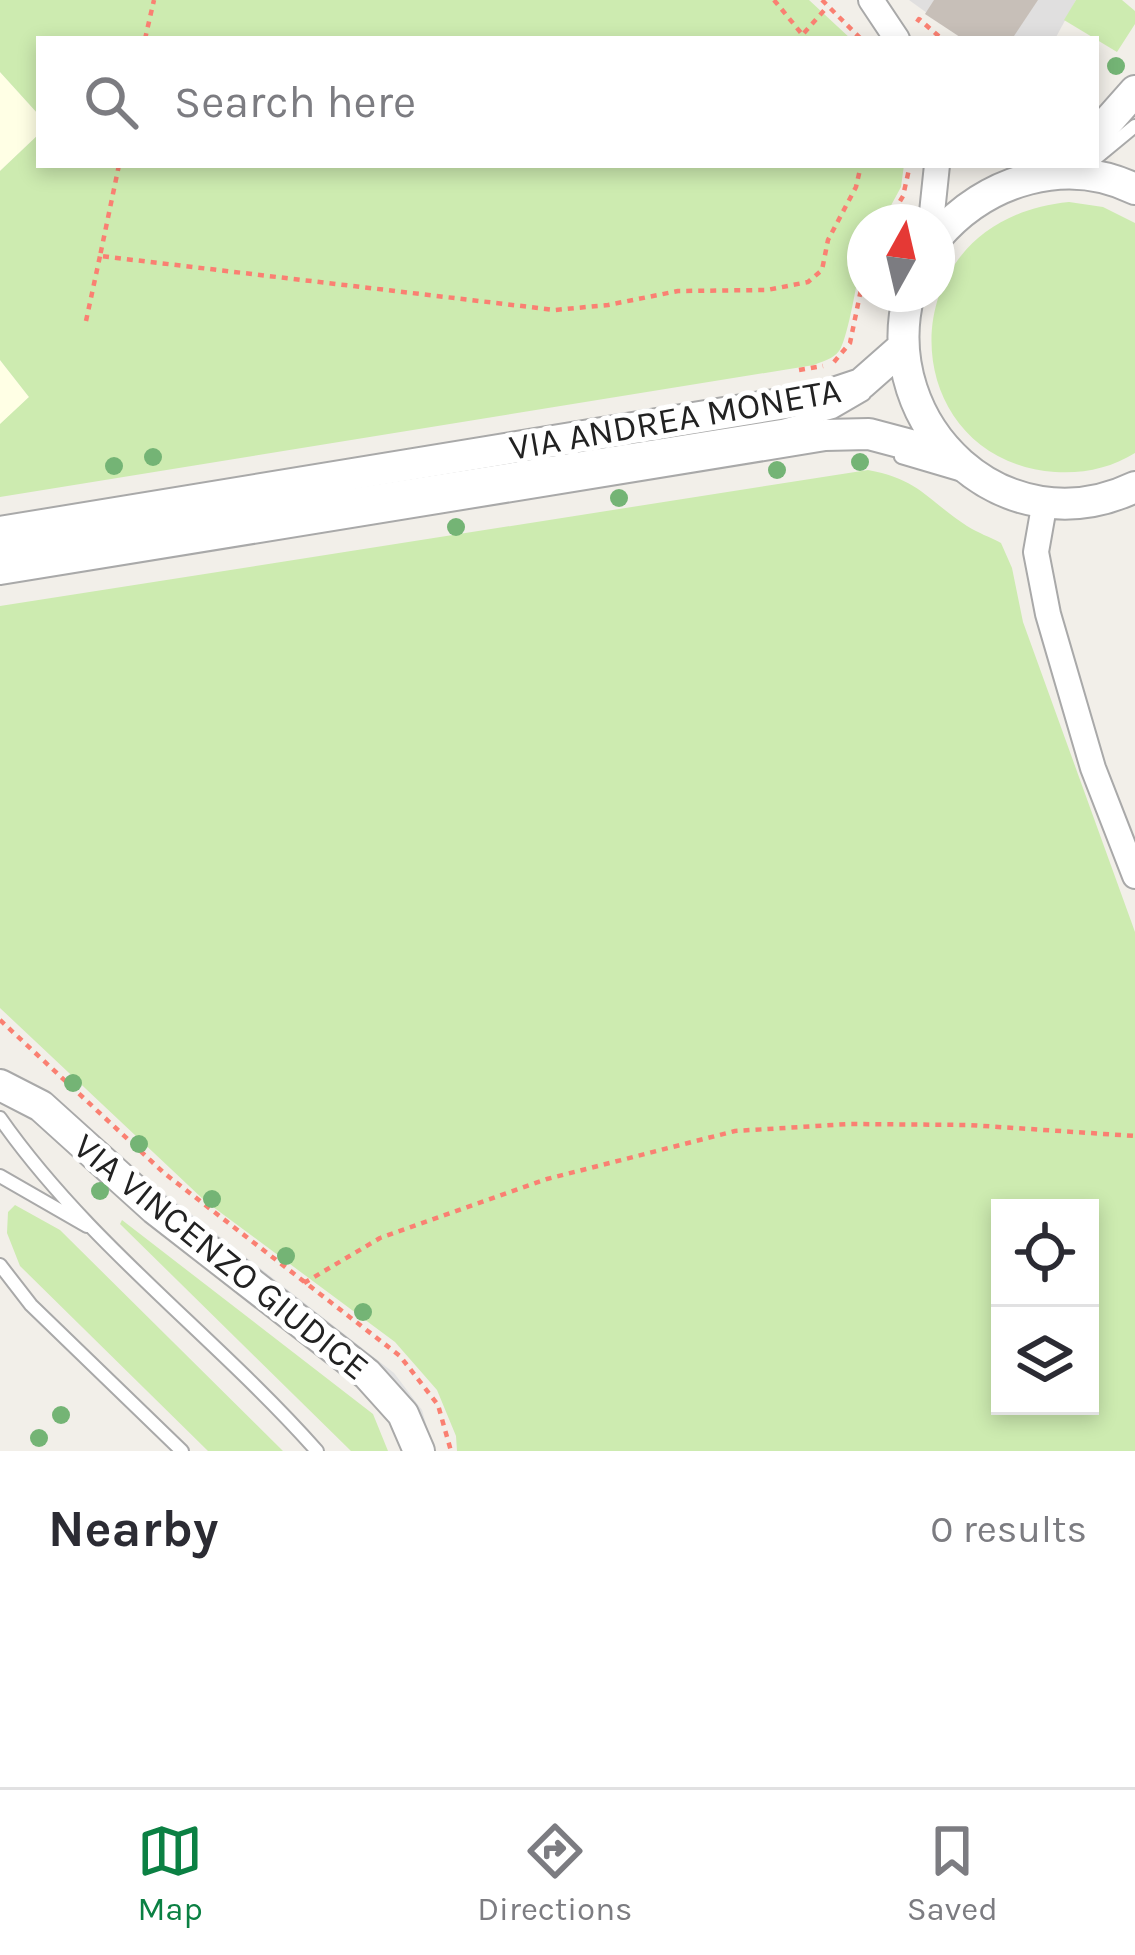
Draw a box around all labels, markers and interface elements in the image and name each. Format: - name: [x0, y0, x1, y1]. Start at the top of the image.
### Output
- search box: [36, 36, 1099, 168]
- icon: search: [78, 69, 144, 135]
- text: Search here: [174, 76, 416, 128]
- north arrow: [847, 204, 955, 312]
- street label: VIA ANDREA MONETA: [506, 369, 844, 469]
- street label: VIA VINCENZO GIUDICE: [65, 1125, 377, 1389]
- map controls: [991, 1199, 1099, 1415]
- button: locate: [991, 1199, 1099, 1307]
- button: layers: [991, 1307, 1099, 1415]
- text: Nearby: [48, 1499, 218, 1559]
- text: 0 results: [930, 1506, 1087, 1552]
- tab: Map: [137, 1818, 203, 1928]
- tab: Directions: [477, 1818, 632, 1928]
- tab: Saved: [907, 1818, 998, 1928]

